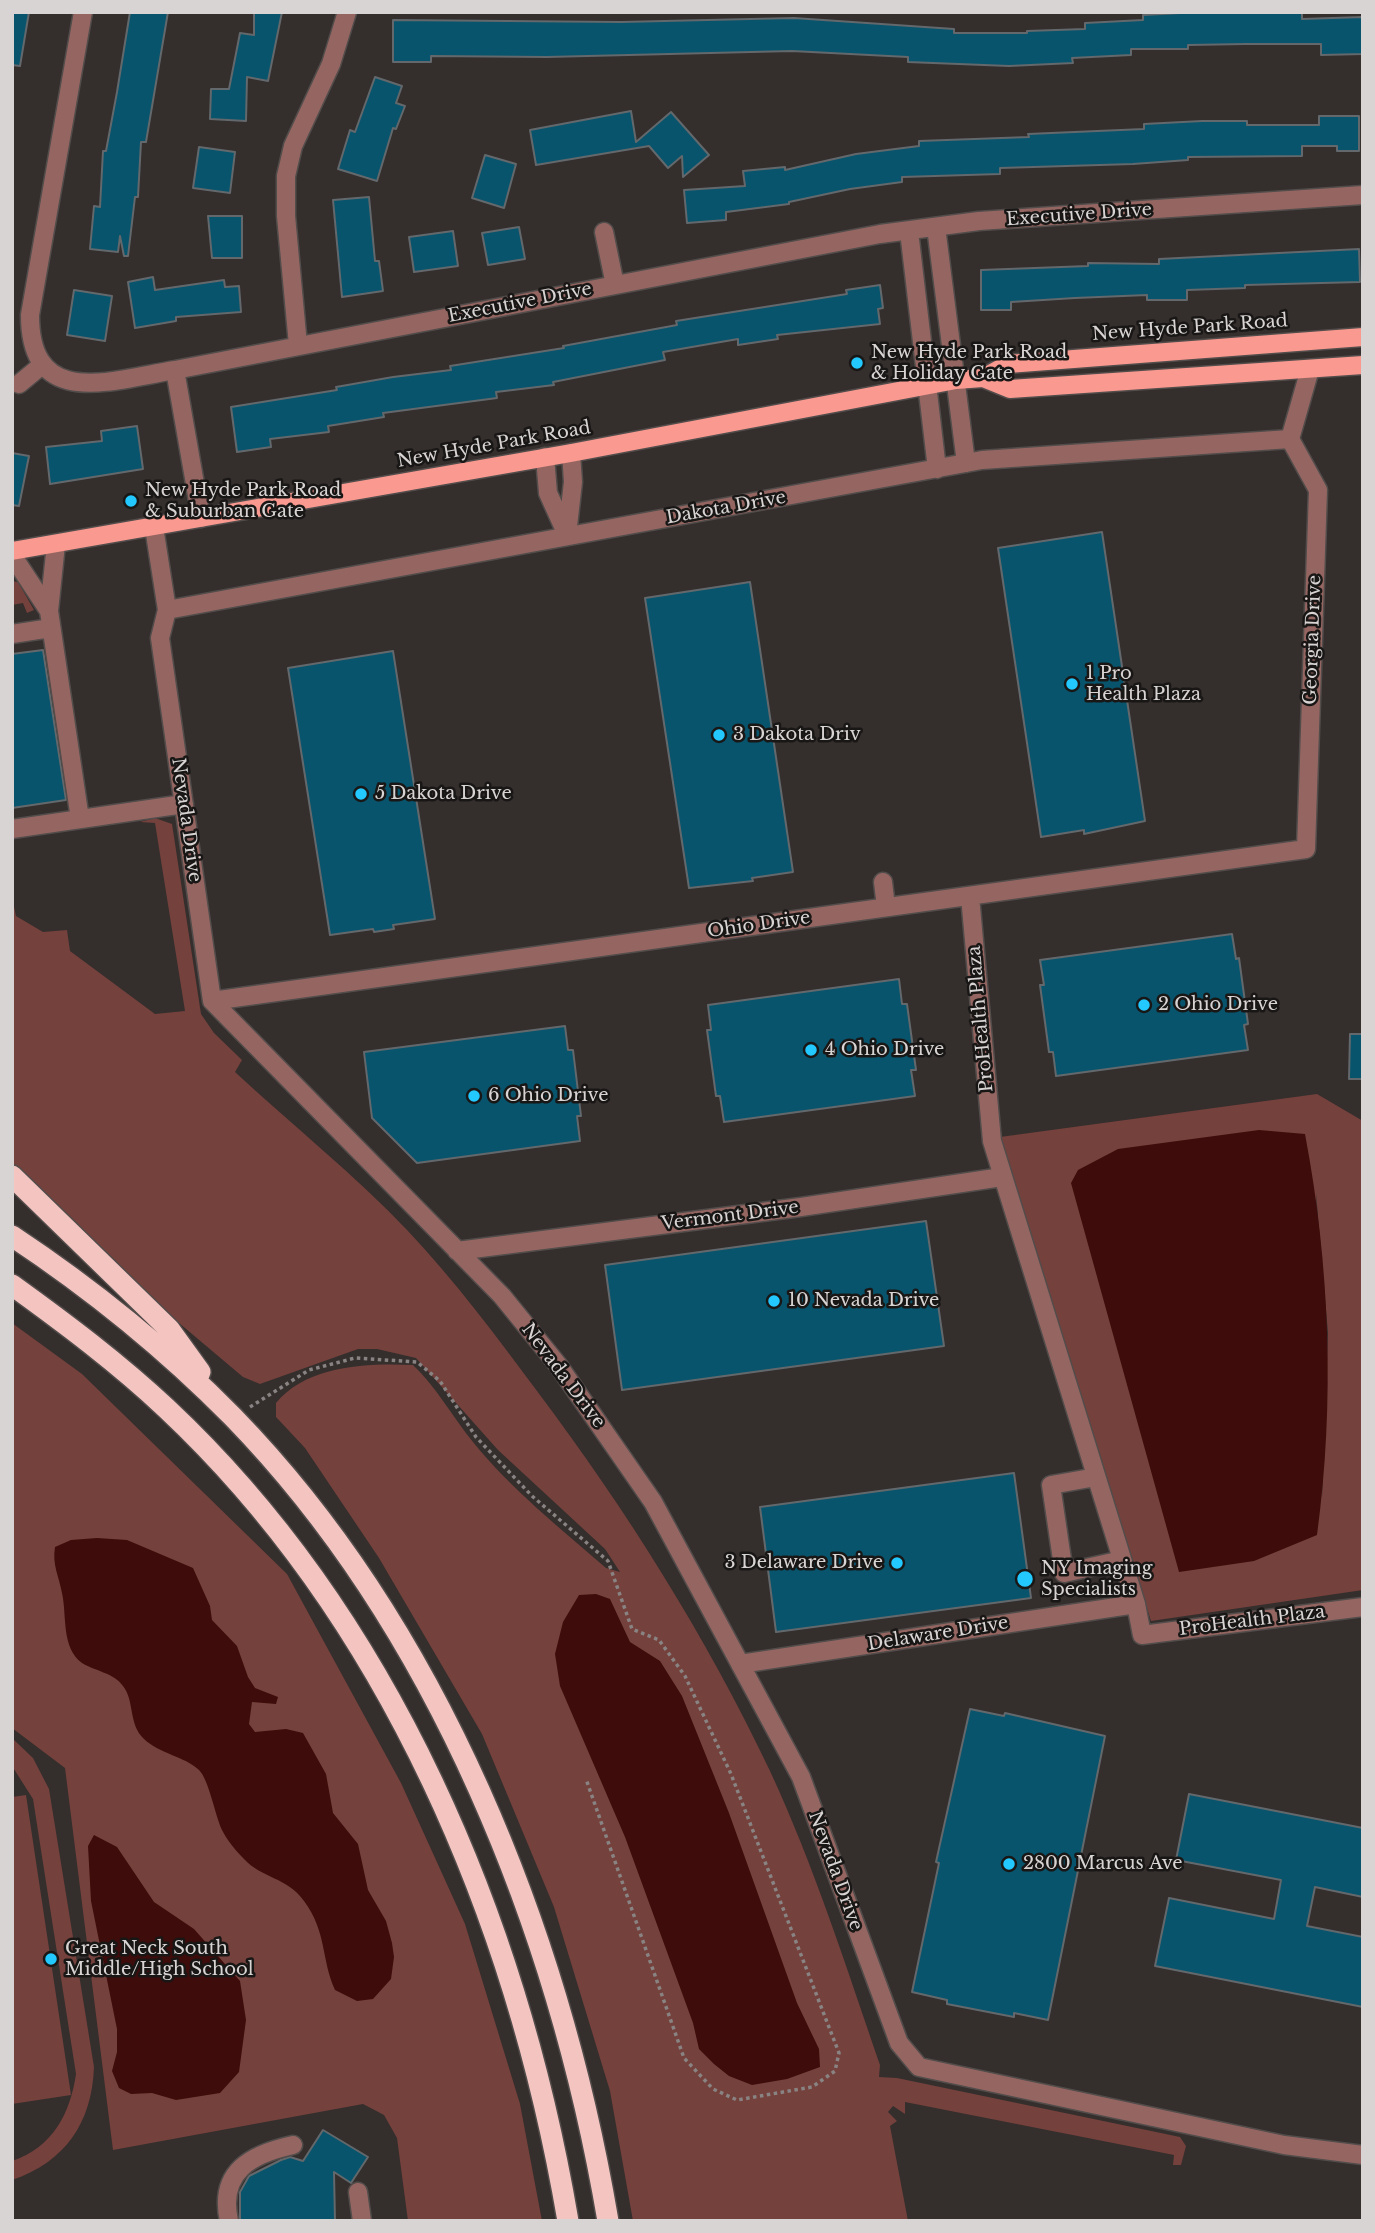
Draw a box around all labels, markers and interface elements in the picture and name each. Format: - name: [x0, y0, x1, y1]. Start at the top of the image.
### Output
- street label: Executive Drive: [1005, 199, 1153, 231]
- street label: Executive Drive: [446, 278, 594, 328]
- street label: New Hyde Park Road: [1091, 310, 1289, 346]
- place label: New Hyde Park Road & Holiday Gate: [871, 342, 1067, 384]
- marker: New Hyde Park Road & Holiday Gate: [849, 355, 865, 371]
- street label: New Hyde Park Road: [396, 417, 592, 473]
- place label: New Hyde Park Road & Suburban Gate: [145, 480, 341, 522]
- street label: Dakota Drive: [664, 487, 788, 529]
- marker: New Hyde Park Road & Suburban Gate: [123, 493, 139, 509]
- street label: Georgia Drive: [1300, 575, 1326, 705]
- place label: 1 Pro Health Plaza: [1086, 663, 1201, 706]
- marker: 1 Pro Health Plaza: [1064, 676, 1080, 692]
- place label: 3 Dakota Driv: [733, 724, 861, 746]
- marker: 3 Dakota Driv: [711, 727, 727, 743]
- street label: Nevada Drive: [167, 756, 205, 884]
- place label: 5 Dakota Drive: [375, 783, 512, 805]
- marker: 5 Dakota Drive: [353, 786, 369, 802]
- street label: Ohio Drive: [706, 907, 812, 943]
- street label: ProHealth Plaza: [964, 945, 998, 1093]
- place label: 2 Ohio Drive: [1158, 994, 1278, 1016]
- marker: 2 Ohio Drive: [1136, 997, 1152, 1013]
- place label: 4 Ohio Drive: [825, 1039, 944, 1061]
- marker: 4 Ohio Drive: [803, 1042, 819, 1058]
- place label: 6 Ohio Drive: [488, 1085, 608, 1107]
- marker: 6 Ohio Drive: [466, 1088, 482, 1104]
- street label: Vermont Drive: [660, 1197, 800, 1235]
- place label: 10 Nevada Drive: [788, 1290, 939, 1312]
- marker: 10 Nevada Drive: [766, 1293, 782, 1309]
- street label: Nevada Drive: [517, 1319, 609, 1433]
- place label: 3 Delaware Drive: [725, 1552, 883, 1574]
- marker: 3 Delaware Drive: [889, 1555, 905, 1571]
- place label: NY Imaging Specialists: [1041, 1558, 1152, 1600]
- marker: NY Imaging Specialists: [1015, 1569, 1035, 1589]
- street label: ProHealth Plaza: [1178, 1601, 1326, 1641]
- street label: Delaware Drive: [866, 1612, 1010, 1656]
- street label: Nevada Drive: [803, 1808, 867, 1934]
- place label: 2800 Marcus Ave: [1023, 1853, 1183, 1875]
- marker: 2800 Marcus Ave: [1001, 1856, 1017, 1872]
- place label: Great Neck South Middle/High School: [65, 1938, 254, 1980]
- marker: Great Neck South Middle/High School: [43, 1951, 59, 1967]

